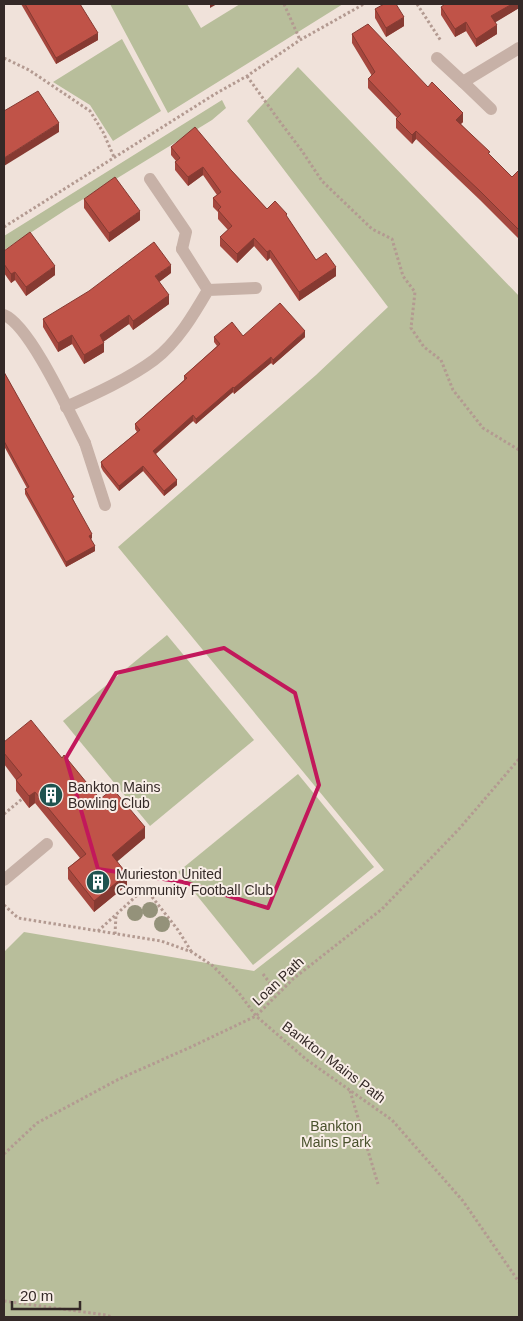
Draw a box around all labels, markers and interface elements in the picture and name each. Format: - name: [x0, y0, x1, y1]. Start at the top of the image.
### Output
- place label: Bankton Mains Bowling Club: [68, 779, 161, 811]
- building icon: Bankton Mains Bowling Club: [38, 782, 64, 808]
- place label: Murieston United Community Football Club: [116, 866, 273, 898]
- building icon: Murieston United Community Football Club: [85, 869, 111, 895]
- street label: Loan Path: [249, 953, 307, 1009]
- street label: Bankton Mains Path: [279, 1018, 389, 1106]
- park label: Bankton Mains Park: [301, 1118, 372, 1150]
- scale bar: [12, 1278, 80, 1310]
- text: 20 m: [20, 1287, 53, 1304]

